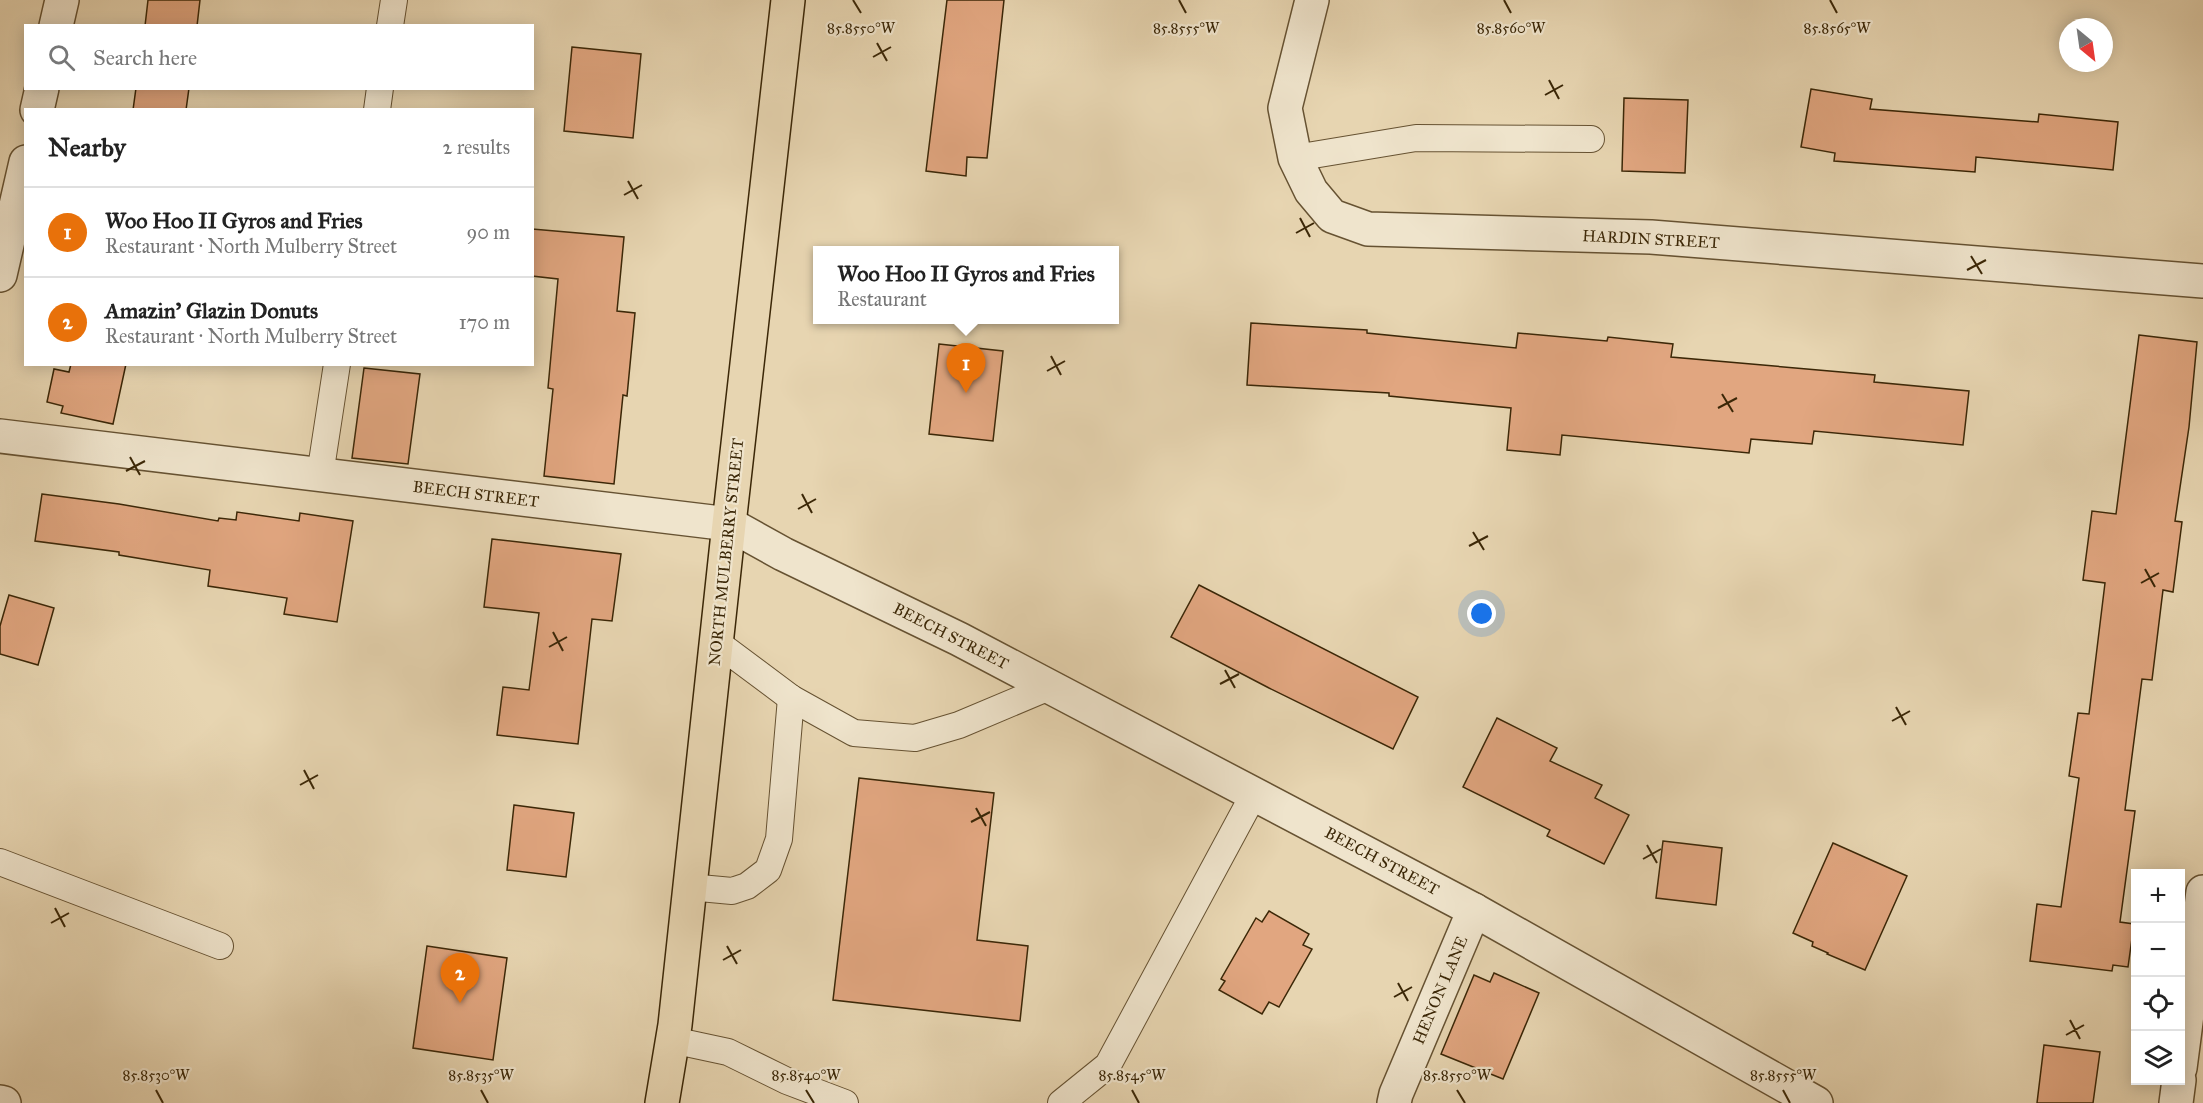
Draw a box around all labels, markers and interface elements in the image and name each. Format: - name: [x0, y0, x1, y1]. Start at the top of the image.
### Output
- north arrow: [2059, 18, 2113, 72]
- text: 85.8550°W: [827, 19, 896, 37]
- text: 85.8555°W: [1153, 19, 1220, 37]
- text: 85.8560°W: [1477, 19, 1546, 37]
- text: 85.8565°W: [1804, 19, 1871, 37]
- search box: [24, 24, 534, 90]
- icon: search: [45, 41, 78, 74]
- text: Search here: [93, 44, 197, 71]
- text: Nearby: [48, 131, 126, 163]
- text: 2 results: [442, 135, 510, 159]
- text: Woo Hoo II Gyros and Fries: [105, 207, 363, 234]
- text: 1: [64, 220, 71, 244]
- text: 90 m: [467, 220, 510, 244]
- street label: HARDIN STREET: [1582, 226, 1720, 252]
- text: Restaurant · North Mulberry Street: [105, 234, 397, 258]
- popup: [813, 246, 1119, 324]
- text: Woo Hoo II Gyros and Fries: [837, 260, 1095, 287]
- text: Restaurant: [837, 287, 927, 311]
- text: Amazin' Glazin Donuts: [105, 297, 318, 324]
- text: 2: [63, 310, 72, 334]
- text: 170 m: [459, 310, 510, 334]
- text: Restaurant · North Mulberry Street: [105, 324, 397, 348]
- pin: 1: [946, 344, 986, 393]
- street label: NORTH MULBERRY STREET: [705, 437, 747, 667]
- street label: BEECH STREET: [412, 477, 540, 511]
- street label: BEECH STREET: [890, 599, 1012, 673]
- your location: [1467, 599, 1496, 628]
- street label: BEECH STREET: [1322, 823, 1443, 899]
- map controls: [2131, 869, 2185, 1085]
- button: +: [2131, 869, 2185, 923]
- button: −: [2131, 923, 2185, 977]
- street label: HENON LANE: [1409, 933, 1471, 1047]
- pin: 2: [440, 954, 480, 1003]
- button: locate: [2131, 977, 2185, 1031]
- button: layers: [2131, 1031, 2185, 1085]
- text: 85.8530°W: [122, 1066, 190, 1084]
- text: 85.8535°W: [448, 1066, 514, 1084]
- text: 85.8540°W: [772, 1066, 841, 1084]
- text: 85.8545°W: [1098, 1066, 1166, 1084]
- text: 85.8550°W: [1423, 1066, 1492, 1084]
- text: 85.8555°W: [1750, 1066, 1817, 1084]

